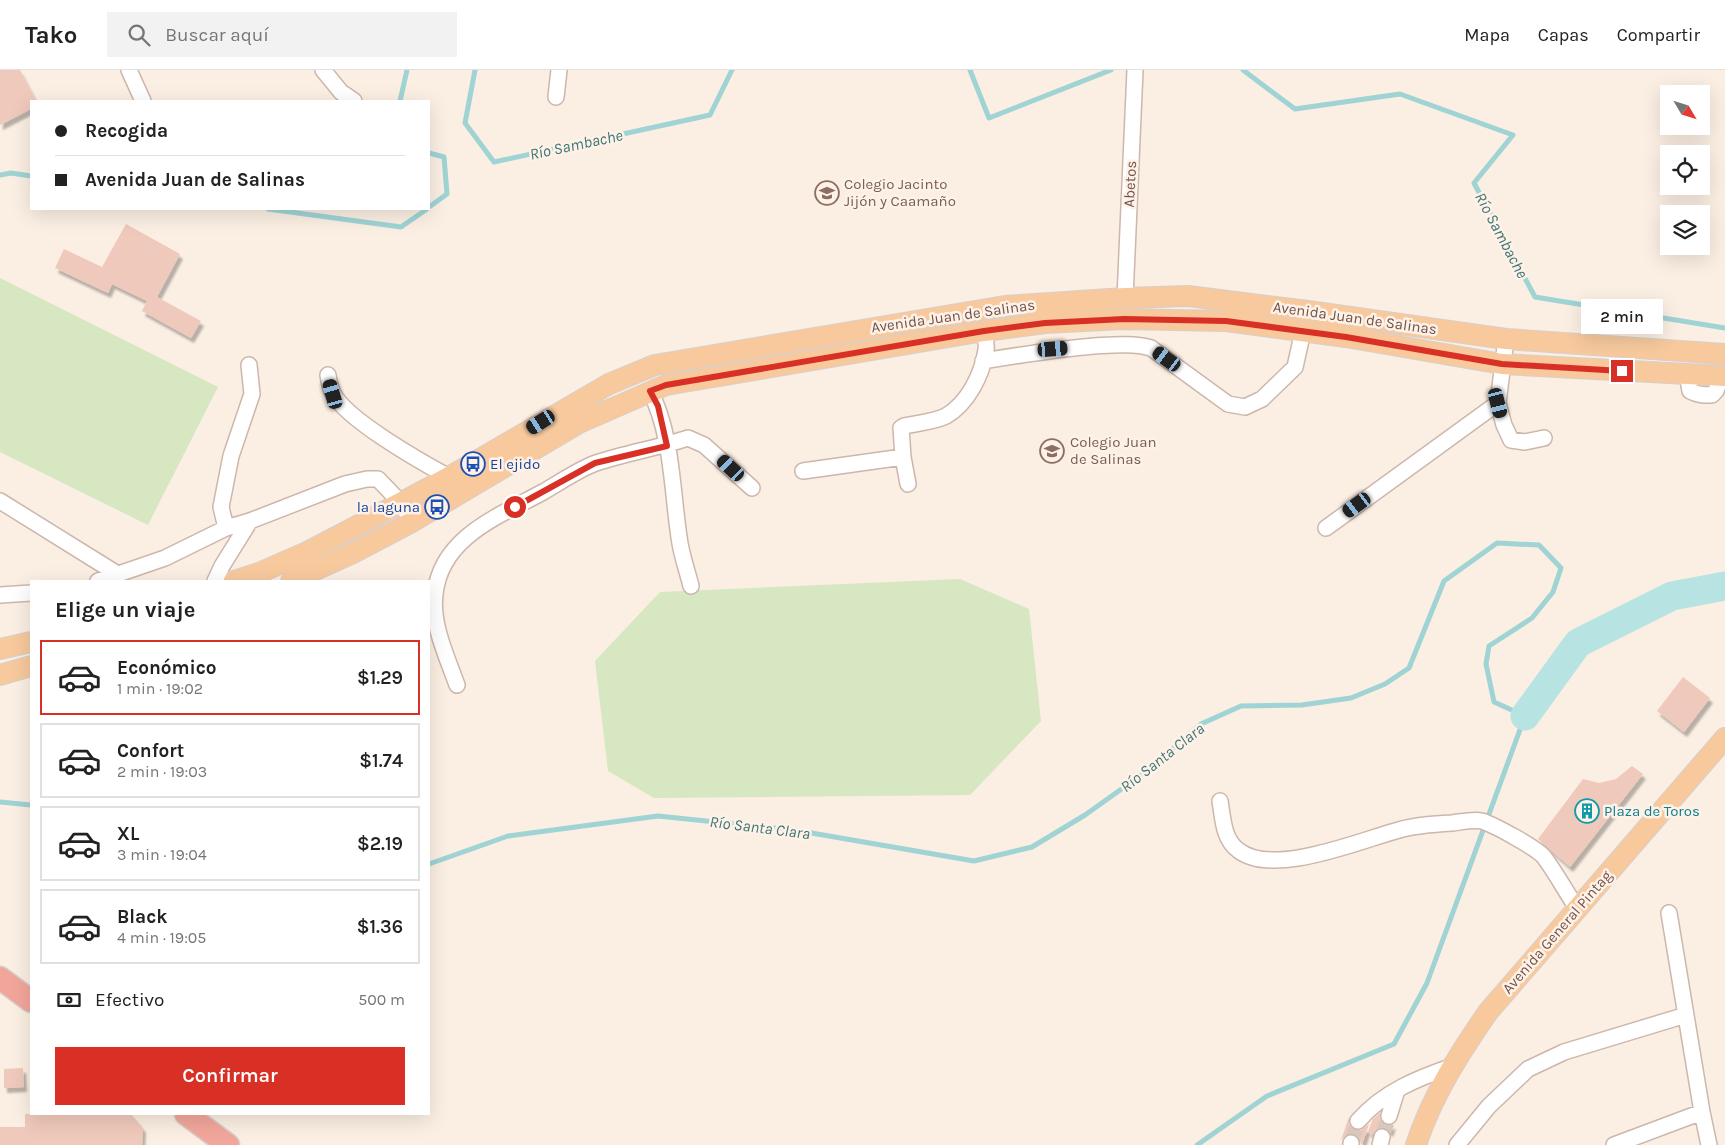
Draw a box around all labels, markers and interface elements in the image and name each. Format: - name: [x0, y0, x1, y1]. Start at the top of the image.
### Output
- search box: [107, 12, 457, 57]
- text: Tako: [25, 21, 77, 49]
- icon: search: [125, 21, 153, 49]
- text: Buscar aquí: [165, 24, 269, 46]
- text: Mapa: [1464, 24, 1510, 46]
- text: Capas: [1538, 24, 1589, 46]
- text: Compartir: [1617, 24, 1700, 46]
- north arrow: [1660, 85, 1710, 135]
- map controls: [1660, 85, 1710, 255]
- text: Recogida: [85, 120, 168, 142]
- water label: Río Sambache: [528, 125, 625, 164]
- button: locate: [1660, 145, 1710, 195]
- street label: Abetos: [1120, 160, 1140, 208]
- text: Avenida Juan de Salinas: [85, 169, 305, 191]
- place label: Colegio Jacinto Jijón y Caamaño: [844, 175, 956, 210]
- school or university icon: Colegio Jacinto Jijón y Caamaño: [814, 180, 840, 206]
- water label: Río Sambache: [1471, 189, 1532, 282]
- button: layers: [1660, 205, 1710, 255]
- street label: Avenida Juan de Salinas: [870, 296, 1036, 336]
- street label: Avenida Juan de Salinas: [1272, 298, 1438, 338]
- callout: 2 min: [1581, 298, 1663, 334]
- text: 2 min: [1600, 307, 1644, 326]
- car: [1037, 340, 1068, 358]
- car: [1150, 344, 1183, 374]
- route end: [1611, 360, 1633, 382]
- car: [321, 378, 344, 410]
- car: [1487, 387, 1508, 419]
- car: [524, 408, 557, 436]
- place label: Colegio Juan de Salinas: [1070, 433, 1156, 468]
- school or university icon: Colegio Juan de Salinas: [1039, 438, 1065, 464]
- bus stop icon: El ejido: [460, 451, 486, 477]
- car: [714, 452, 747, 484]
- place label: El ejido: [490, 455, 540, 473]
- car: [1340, 490, 1373, 520]
- bus stop icon: la laguna: [424, 494, 450, 520]
- route start: [504, 496, 526, 518]
- place label: la laguna: [357, 498, 420, 516]
- text: Elige un viaje: [55, 597, 195, 623]
- icon: car: [57, 655, 102, 700]
- text: Económico: [117, 657, 217, 679]
- text: $1.29: [357, 667, 403, 689]
- text: 1 min · 19:02: [117, 679, 203, 698]
- water label: Río Santa Clara: [1117, 719, 1208, 796]
- icon: car: [57, 738, 102, 783]
- text: Confort: [117, 740, 184, 762]
- text: $1.74: [359, 750, 403, 772]
- text: 2 min · 19:03: [117, 762, 207, 781]
- building icon: Plaza de Toros: [1574, 798, 1600, 824]
- place label: Plaza de Toros: [1604, 802, 1700, 820]
- water label: Río Santa Clara: [709, 812, 811, 843]
- icon: car: [57, 821, 102, 866]
- text: XL: [117, 823, 139, 845]
- text: $2.19: [357, 833, 403, 855]
- text: 3 min · 19:04: [117, 845, 207, 864]
- street label: Avenida General Pintag: [1499, 866, 1616, 997]
- icon: car: [57, 904, 102, 949]
- text: Black: [117, 906, 168, 928]
- text: $1.36: [357, 916, 403, 938]
- text: 4 min · 19:05: [117, 928, 206, 947]
- icon: cash: [55, 986, 83, 1014]
- text: Efectivo: [95, 989, 164, 1011]
- text: 500 m: [358, 990, 405, 1009]
- button: Confirmar: [55, 1047, 405, 1105]

